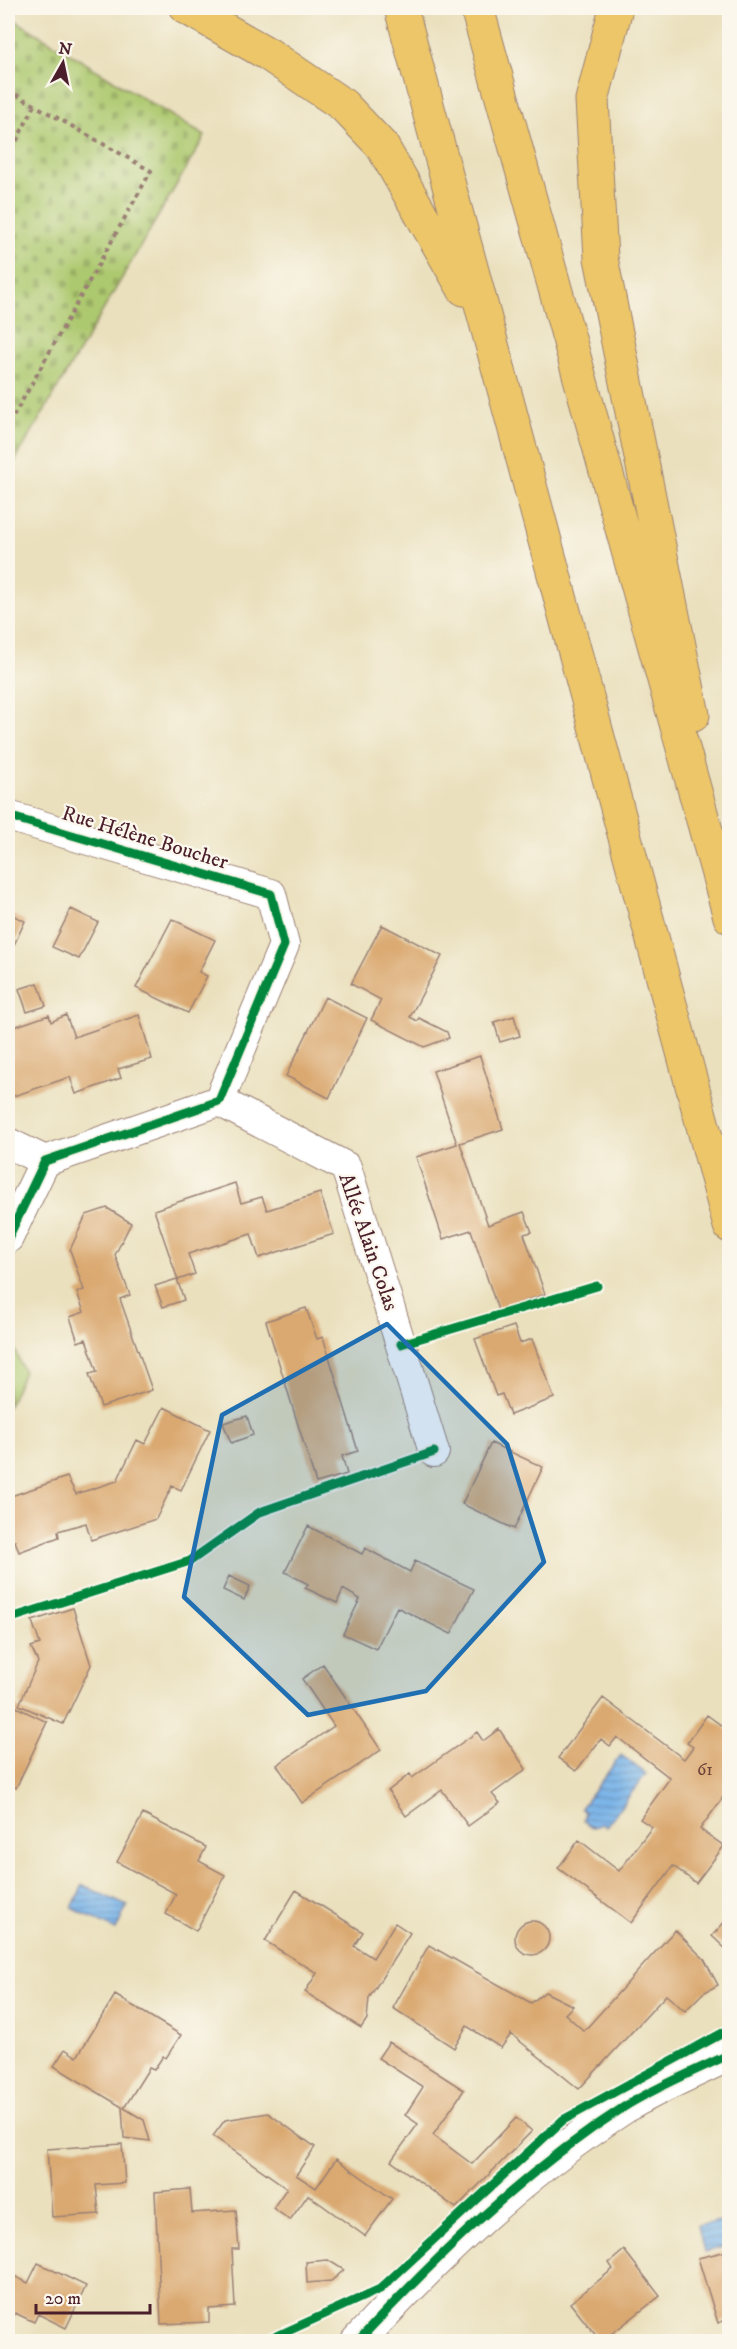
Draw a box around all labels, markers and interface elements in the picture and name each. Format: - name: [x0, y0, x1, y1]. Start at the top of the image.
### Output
- north arrow: [33, 33, 93, 93]
- text: N: [57, 38, 73, 60]
- street label: Rue Hélène Boucher: [59, 800, 231, 876]
- street label: Allée Alain Colas: [332, 1170, 404, 1314]
- house number: 61: [697, 1759, 713, 1781]
- scale bar: [36, 2277, 150, 2315]
- text: 20 m: [45, 2288, 81, 2310]

